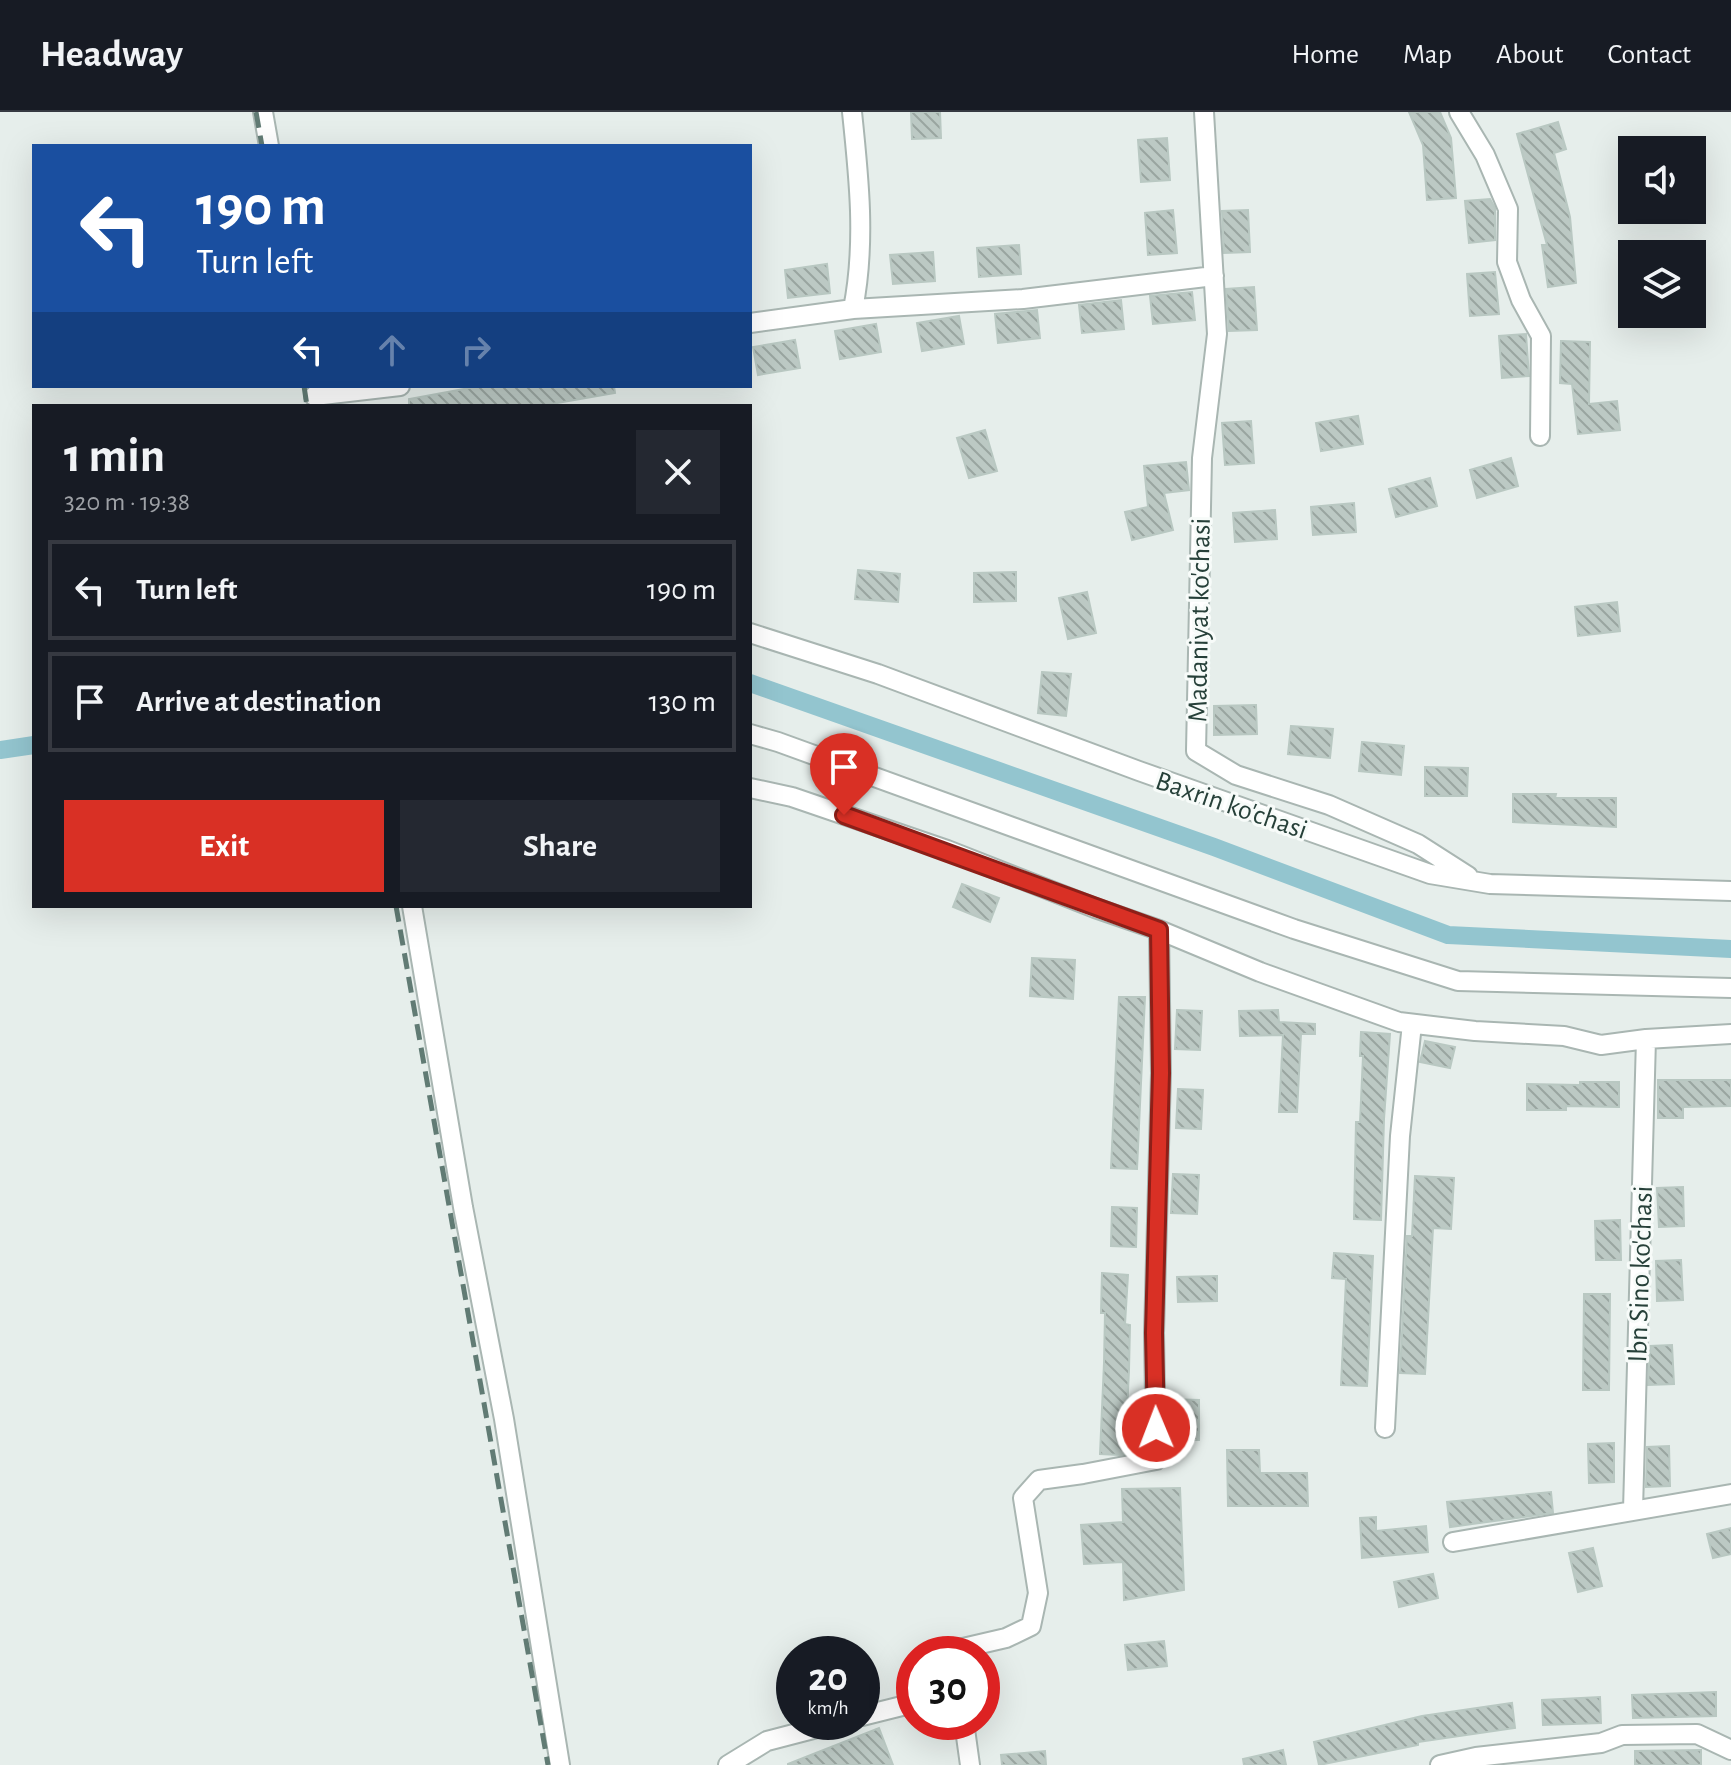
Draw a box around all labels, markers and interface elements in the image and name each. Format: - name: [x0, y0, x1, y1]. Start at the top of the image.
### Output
- text: Headway: [40, 36, 183, 74]
- text: Home: [1292, 41, 1359, 69]
- text: Map: [1403, 41, 1452, 69]
- text: About: [1496, 41, 1564, 69]
- text: Contact: [1608, 41, 1691, 69]
- map controls: [1618, 136, 1706, 328]
- button: sound: [1618, 136, 1706, 224]
- icon: left: [64, 176, 168, 280]
- text: 190 m: [196, 179, 326, 235]
- button: layers: [1618, 240, 1706, 328]
- text: Turn left: [196, 244, 313, 280]
- icon: left: [286, 328, 330, 372]
- icon: ahead: [370, 328, 414, 372]
- icon: right: [454, 328, 498, 372]
- button: close: [636, 430, 720, 514]
- text: 1 min: [64, 433, 165, 481]
- text: 320 m · 19:38: [64, 489, 190, 515]
- street label: Madaniyat ko'chasi: [1184, 517, 1216, 723]
- icon: left: [68, 568, 112, 612]
- text: Turn left: [136, 575, 237, 605]
- text: 190 m: [647, 575, 716, 605]
- icon: arrive: [68, 680, 112, 724]
- text: Arrive at destination: [136, 687, 382, 717]
- text: 130 m: [649, 687, 716, 717]
- pin: [810, 733, 878, 815]
- icon: arrive: [822, 745, 866, 789]
- street label: Baxrin ko'chasi: [1152, 767, 1311, 845]
- button: Exit: [64, 800, 384, 892]
- button: Share: [400, 800, 720, 892]
- street label: Ibn Sino ko'chasi: [1624, 1185, 1658, 1363]
- position arrow: [1114, 1386, 1198, 1470]
- speed limit sign: 30: [896, 1636, 1000, 1740]
- text: 20: [808, 1658, 848, 1698]
- text: km/h: [807, 1698, 849, 1718]

